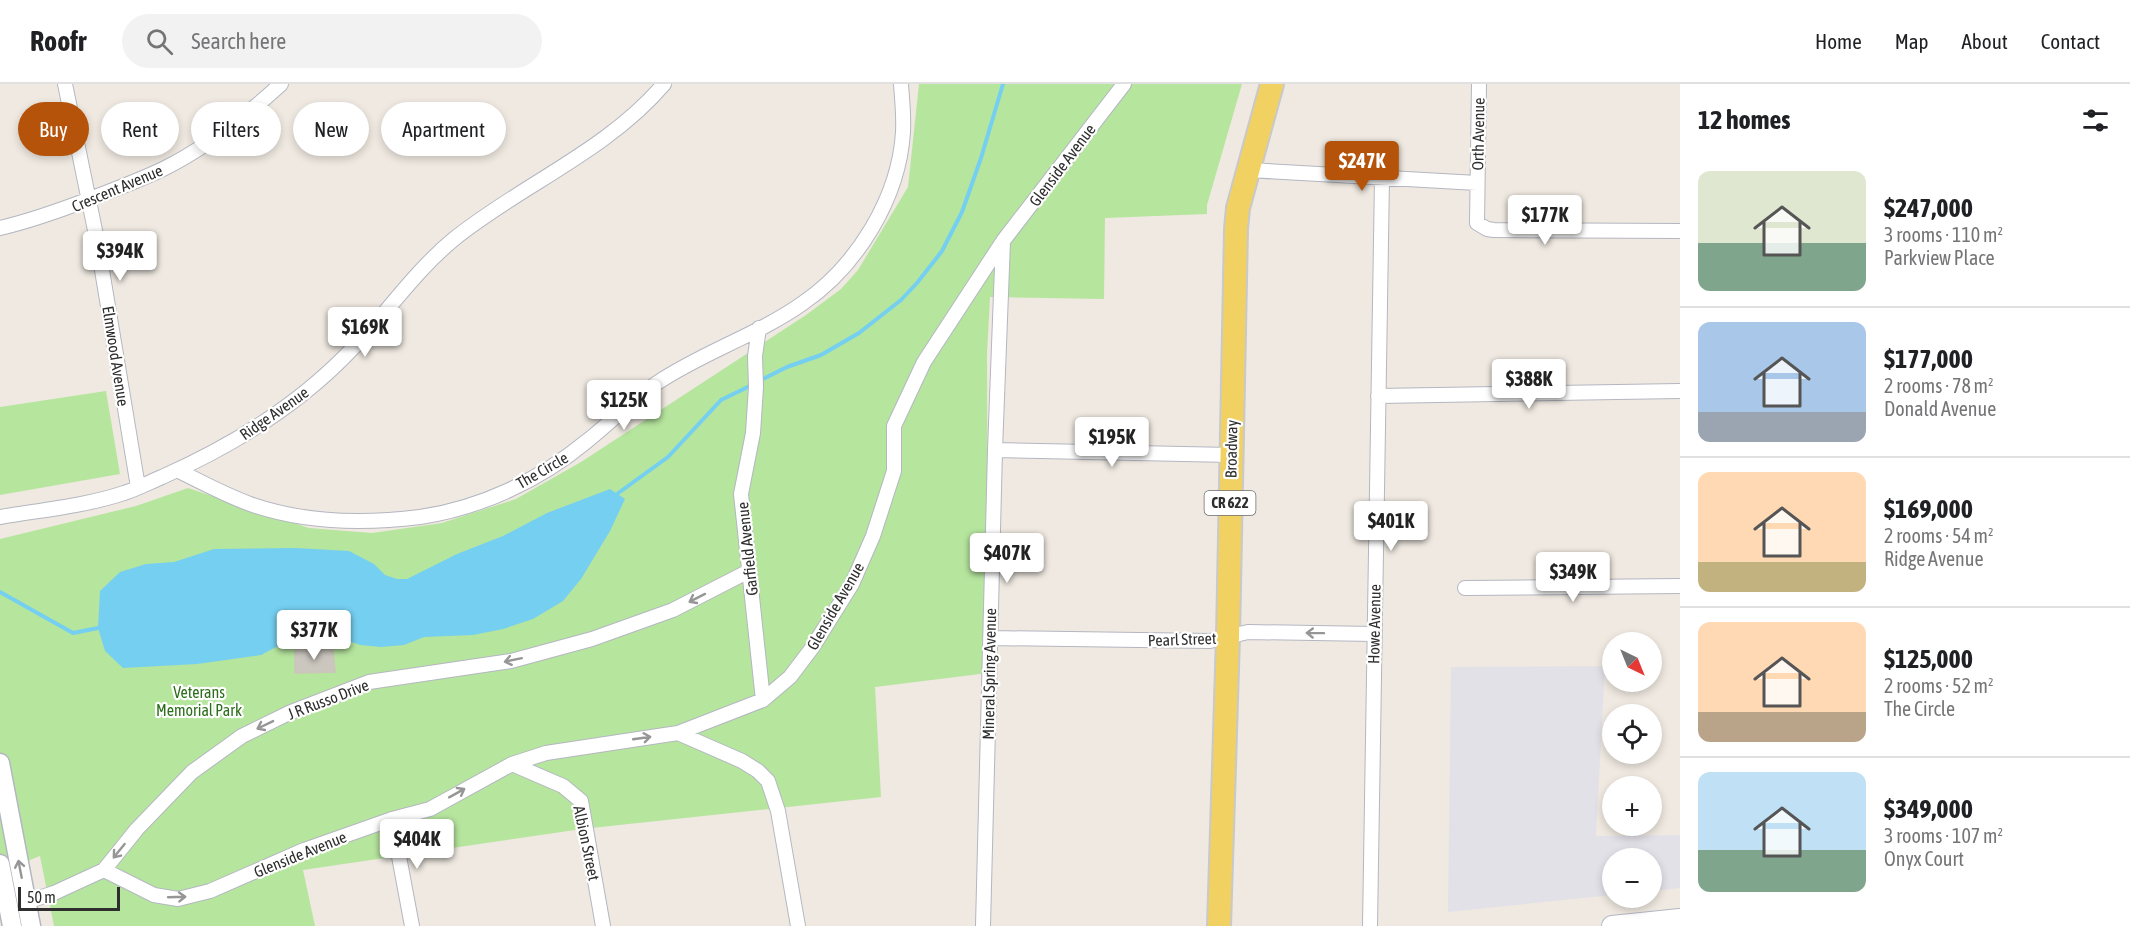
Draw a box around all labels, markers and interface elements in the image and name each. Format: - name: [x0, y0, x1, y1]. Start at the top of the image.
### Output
- search box: [122, 14, 542, 68]
- text: Roofr: [30, 25, 86, 57]
- icon: search: [143, 25, 176, 58]
- text: Search here: [191, 28, 286, 54]
- text: Home: [1815, 29, 1862, 53]
- text: Map: [1895, 29, 1929, 53]
- text: About: [1962, 29, 2008, 53]
- text: Contact: [2041, 29, 2100, 53]
- street label: Orth Avenue: [1468, 97, 1488, 171]
- chip: Buy: [18, 102, 89, 156]
- chip: Rent: [101, 102, 179, 156]
- chip: Filters: [191, 102, 281, 156]
- chip: New: [293, 102, 369, 156]
- chip: Apartment: [381, 102, 506, 156]
- icon: filters: [2079, 104, 2112, 137]
- text: 12 homes: [1698, 105, 1791, 135]
- street label: Glenside Avenue: [1025, 120, 1099, 210]
- pin: $247K: [1320, 141, 1404, 192]
- text: $247K: [1339, 149, 1385, 172]
- street label: Crescent Avenue: [69, 161, 165, 215]
- text: $247,000: [1884, 193, 1973, 223]
- pin: $177K: [1503, 195, 1587, 246]
- icon: home: [1746, 195, 1818, 267]
- text: $177K: [1522, 203, 1568, 226]
- text: 3 rooms · 110 m²: [1884, 223, 2003, 246]
- pin: $394K: [78, 231, 162, 282]
- text: $394K: [97, 239, 143, 262]
- text: Parkview Place: [1884, 246, 1995, 269]
- street label: Elmwood Avenue: [99, 305, 133, 407]
- pin: $169K: [323, 307, 407, 358]
- text: $169K: [342, 315, 388, 338]
- text: $177,000: [1884, 344, 1973, 374]
- icon: home: [1746, 346, 1818, 418]
- pin: $388K: [1487, 359, 1571, 410]
- text: $388K: [1506, 367, 1552, 390]
- text: 2 rooms · 78 m²: [1884, 374, 1994, 397]
- pin: $125K: [582, 380, 666, 431]
- street label: Ridge Avenue: [236, 383, 312, 444]
- text: $125K: [601, 388, 647, 411]
- text: Donald Avenue: [1884, 397, 1996, 420]
- pin: $195K: [1070, 417, 1154, 468]
- street label: Broadway: [1221, 419, 1242, 478]
- text: $195K: [1089, 425, 1135, 448]
- street label: The Circle: [513, 448, 571, 492]
- road number: CR 622: [1204, 491, 1256, 515]
- text: $169,000: [1884, 494, 1973, 524]
- icon: home: [1746, 496, 1818, 568]
- street label: Garfield Avenue: [733, 501, 761, 597]
- pin: $401K: [1349, 501, 1433, 552]
- text: $401K: [1368, 509, 1414, 532]
- text: 2 rooms · 54 m²: [1884, 524, 1994, 547]
- pin: $407K: [965, 533, 1049, 584]
- text: $407K: [984, 541, 1030, 564]
- text: Ridge Avenue: [1884, 547, 1983, 570]
- pin: $349K: [1531, 552, 1615, 603]
- street label: Glenside Avenue: [803, 559, 867, 653]
- text: $349K: [1550, 560, 1596, 583]
- street label: Howe Avenue: [1364, 584, 1384, 664]
- one-way arrow: [688, 592, 706, 604]
- street label: Mineral Spring Avenue: [979, 608, 1000, 740]
- pin: $377K: [272, 610, 356, 661]
- text: $377K: [291, 618, 337, 641]
- one-way arrow: [1306, 628, 1326, 639]
- street label: Pearl Street: [1147, 629, 1217, 649]
- north arrow: [1602, 632, 1662, 692]
- map controls: [1602, 632, 1662, 908]
- text: $125,000: [1884, 644, 1973, 674]
- icon: home: [1746, 646, 1818, 718]
- one-way arrow: [504, 655, 523, 666]
- text: 2 rooms · 52 m²: [1884, 674, 1994, 697]
- street label: J R Russo Drive: [285, 675, 371, 723]
- park label: Veterans Memorial Park: [156, 683, 242, 719]
- text: The Circle: [1884, 697, 1955, 720]
- button: locate: [1602, 704, 1662, 764]
- one-way arrow: [256, 719, 274, 731]
- one-way arrow: [632, 733, 651, 744]
- button: +: [1602, 776, 1662, 836]
- one-way arrow: [448, 787, 466, 798]
- text: $349,000: [1884, 794, 1973, 824]
- icon: home: [1746, 796, 1818, 868]
- street label: Albion Street: [570, 804, 604, 882]
- pin: $404K: [375, 819, 459, 870]
- text: 3 rooms · 107 m²: [1884, 824, 2003, 847]
- street label: Glenside Avenue: [251, 827, 349, 881]
- text: $404K: [394, 827, 440, 850]
- one-way arrow: [113, 843, 126, 859]
- text: Onyx Court: [1884, 847, 1964, 870]
- button: −: [1602, 848, 1662, 908]
- one-way arrow: [14, 859, 25, 879]
- scale bar: [18, 884, 120, 912]
- text: 50 m: [27, 888, 56, 906]
- one-way arrow: [167, 891, 187, 902]

